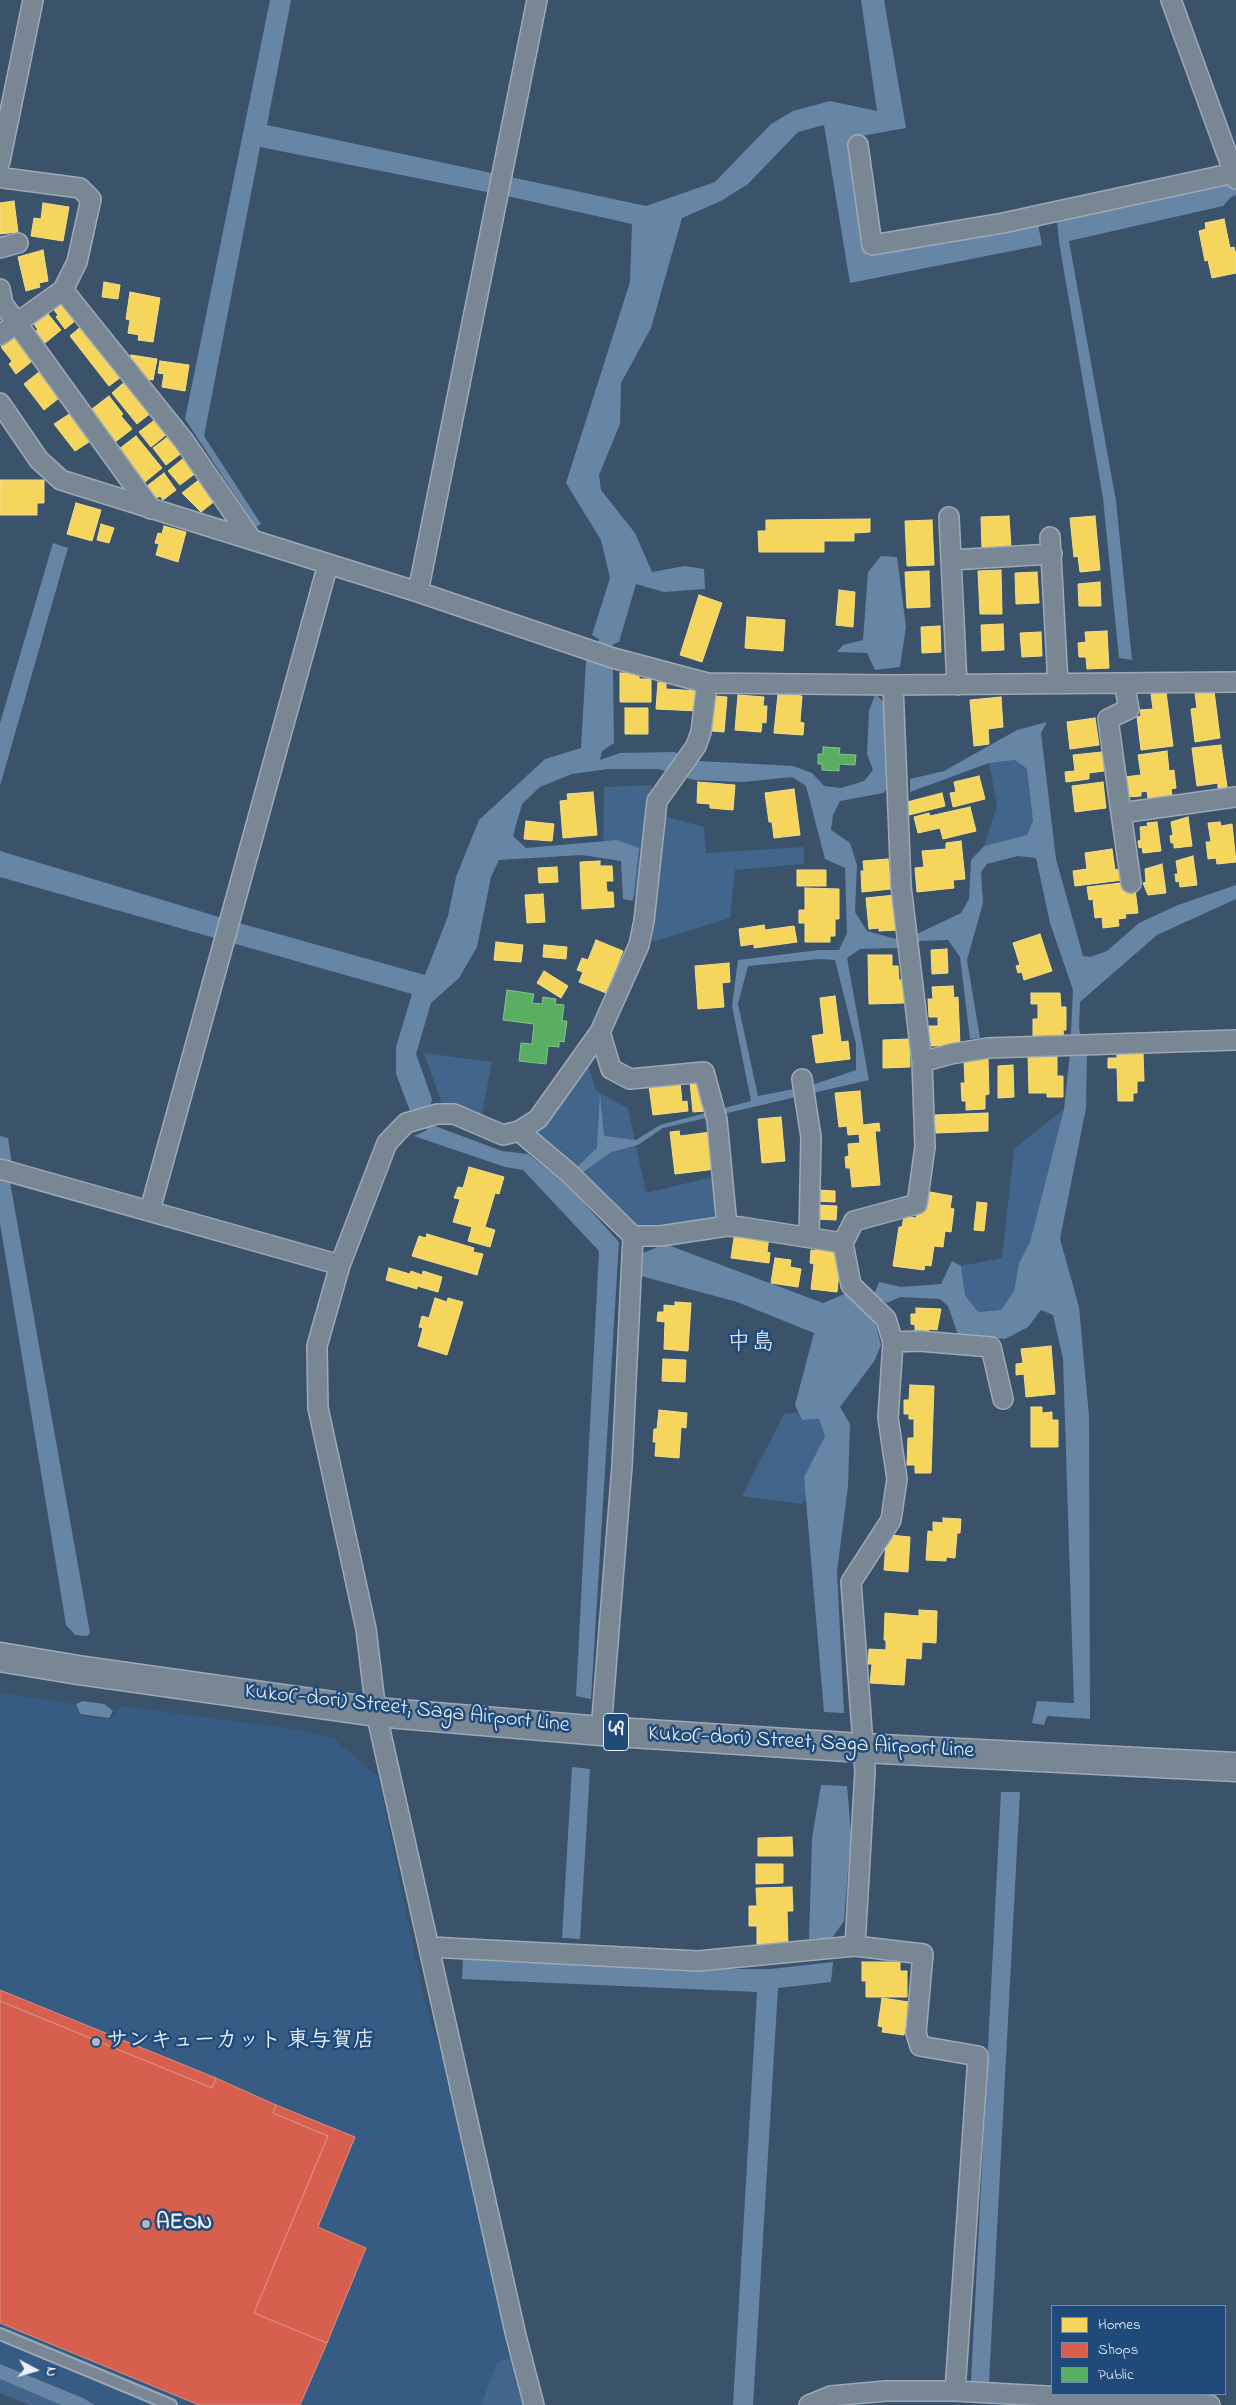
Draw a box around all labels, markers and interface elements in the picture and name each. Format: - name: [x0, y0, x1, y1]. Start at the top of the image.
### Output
- district label: 中島: [727, 1331, 775, 1359]
- street label: Kuko(-dori) Street, Saga Airport Line: [243, 1680, 571, 1740]
- road number: 49: [604, 1714, 628, 1750]
- street label: Kuko(-dori) Street, Saga Airport Line: [647, 1722, 975, 1766]
- place label: サンキューカット 東与賀店: [106, 2029, 375, 2055]
- marker: サンキューカット 東与賀店: [90, 2036, 102, 2048]
- place label: AEON: [156, 2211, 212, 2237]
- marker: AEON: [140, 2218, 152, 2230]
- legend: [1051, 2305, 1226, 2395]
- text: Homes: [1098, 2314, 1141, 2336]
- text: Shops: [1098, 2339, 1138, 2361]
- north arrow: [10, 2345, 60, 2395]
- text: Public: [1098, 2364, 1134, 2386]
- text: N: [39, 2366, 61, 2377]

